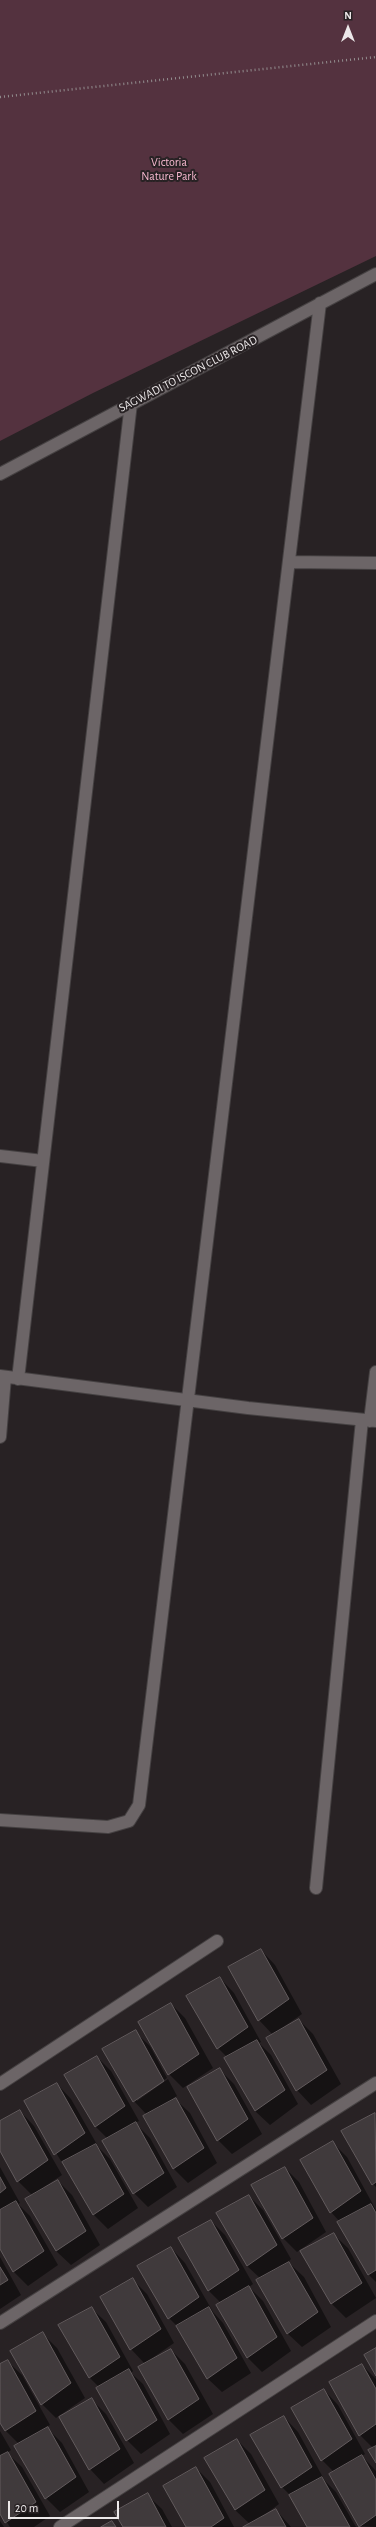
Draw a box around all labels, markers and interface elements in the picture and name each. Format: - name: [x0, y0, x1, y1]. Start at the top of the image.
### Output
- north arrow: [328, 8, 368, 48]
- text: N: [344, 10, 352, 21]
- park label: Victoria Nature Park: [141, 155, 197, 183]
- street label: SAGWADI TO ISCON CLUB ROAD: [116, 333, 260, 415]
- scale bar: [10, 2493, 121, 2519]
- text: 20 m: [15, 2502, 38, 2514]

